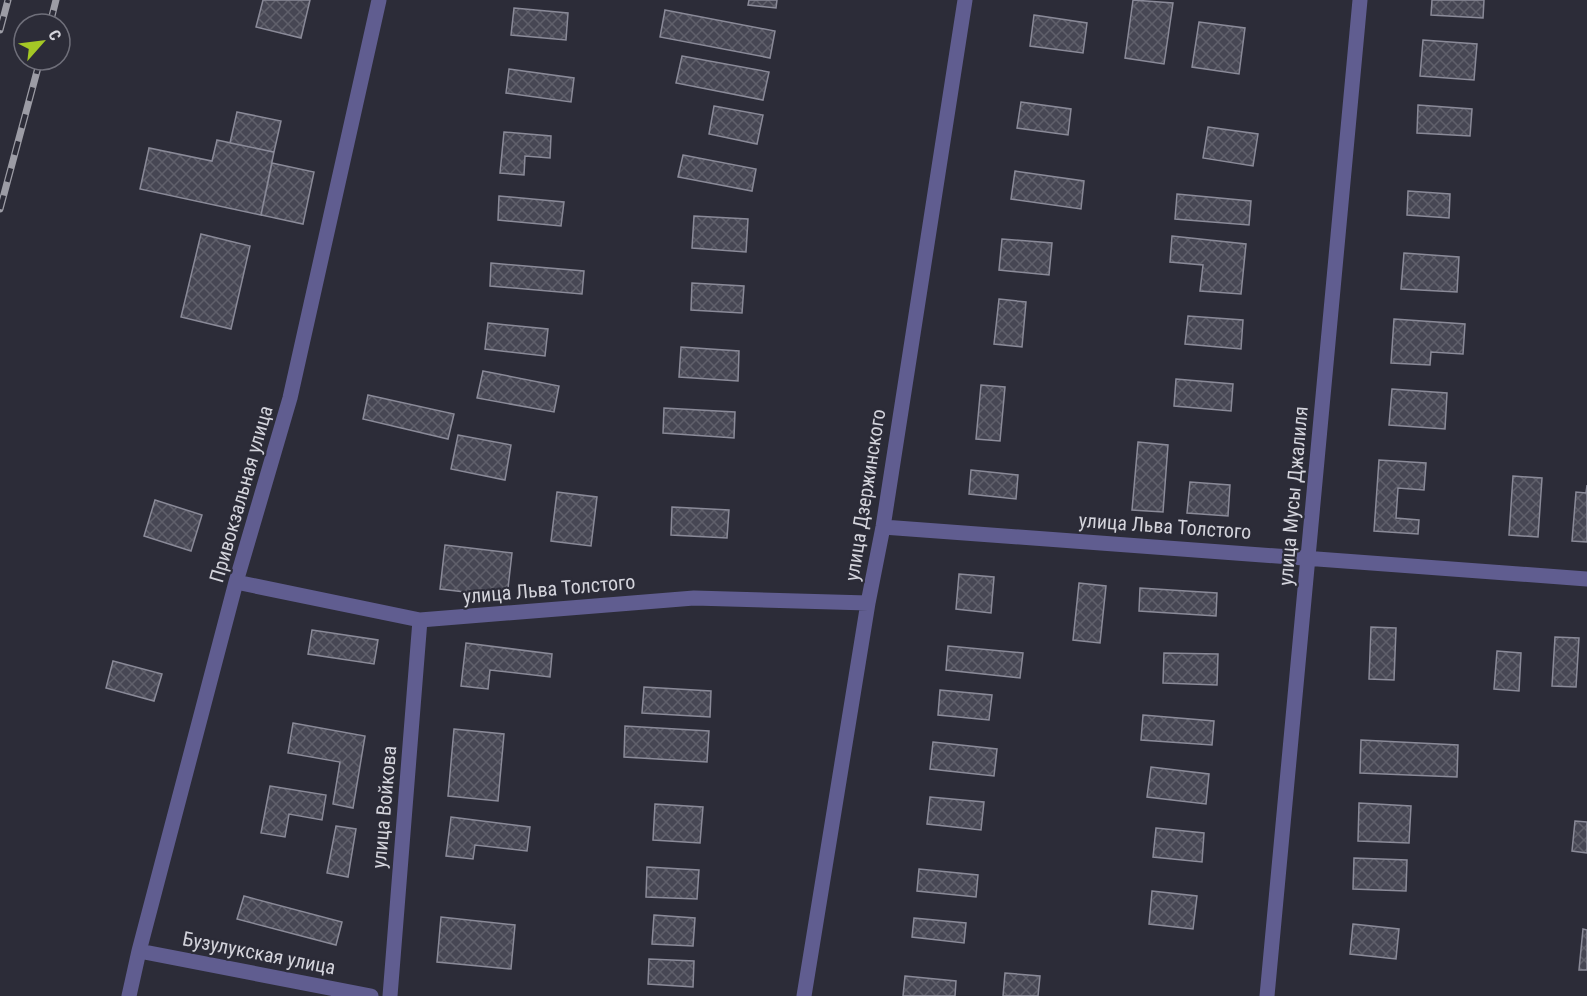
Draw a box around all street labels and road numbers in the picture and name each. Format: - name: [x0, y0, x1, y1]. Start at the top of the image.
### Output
- street label: Привокзальная улица: [204, 403, 278, 585]
- street label: улица Мусы Джалиля: [1273, 405, 1313, 587]
- street label: улица Дзержинского: [840, 407, 890, 583]
- street label: улица Льва Толстого: [1078, 508, 1252, 544]
- street label: улица Льва Толстого: [462, 570, 636, 608]
- street label: улица Войкова: [367, 745, 401, 869]
- street label: Бузулукская улица: [181, 926, 337, 980]

